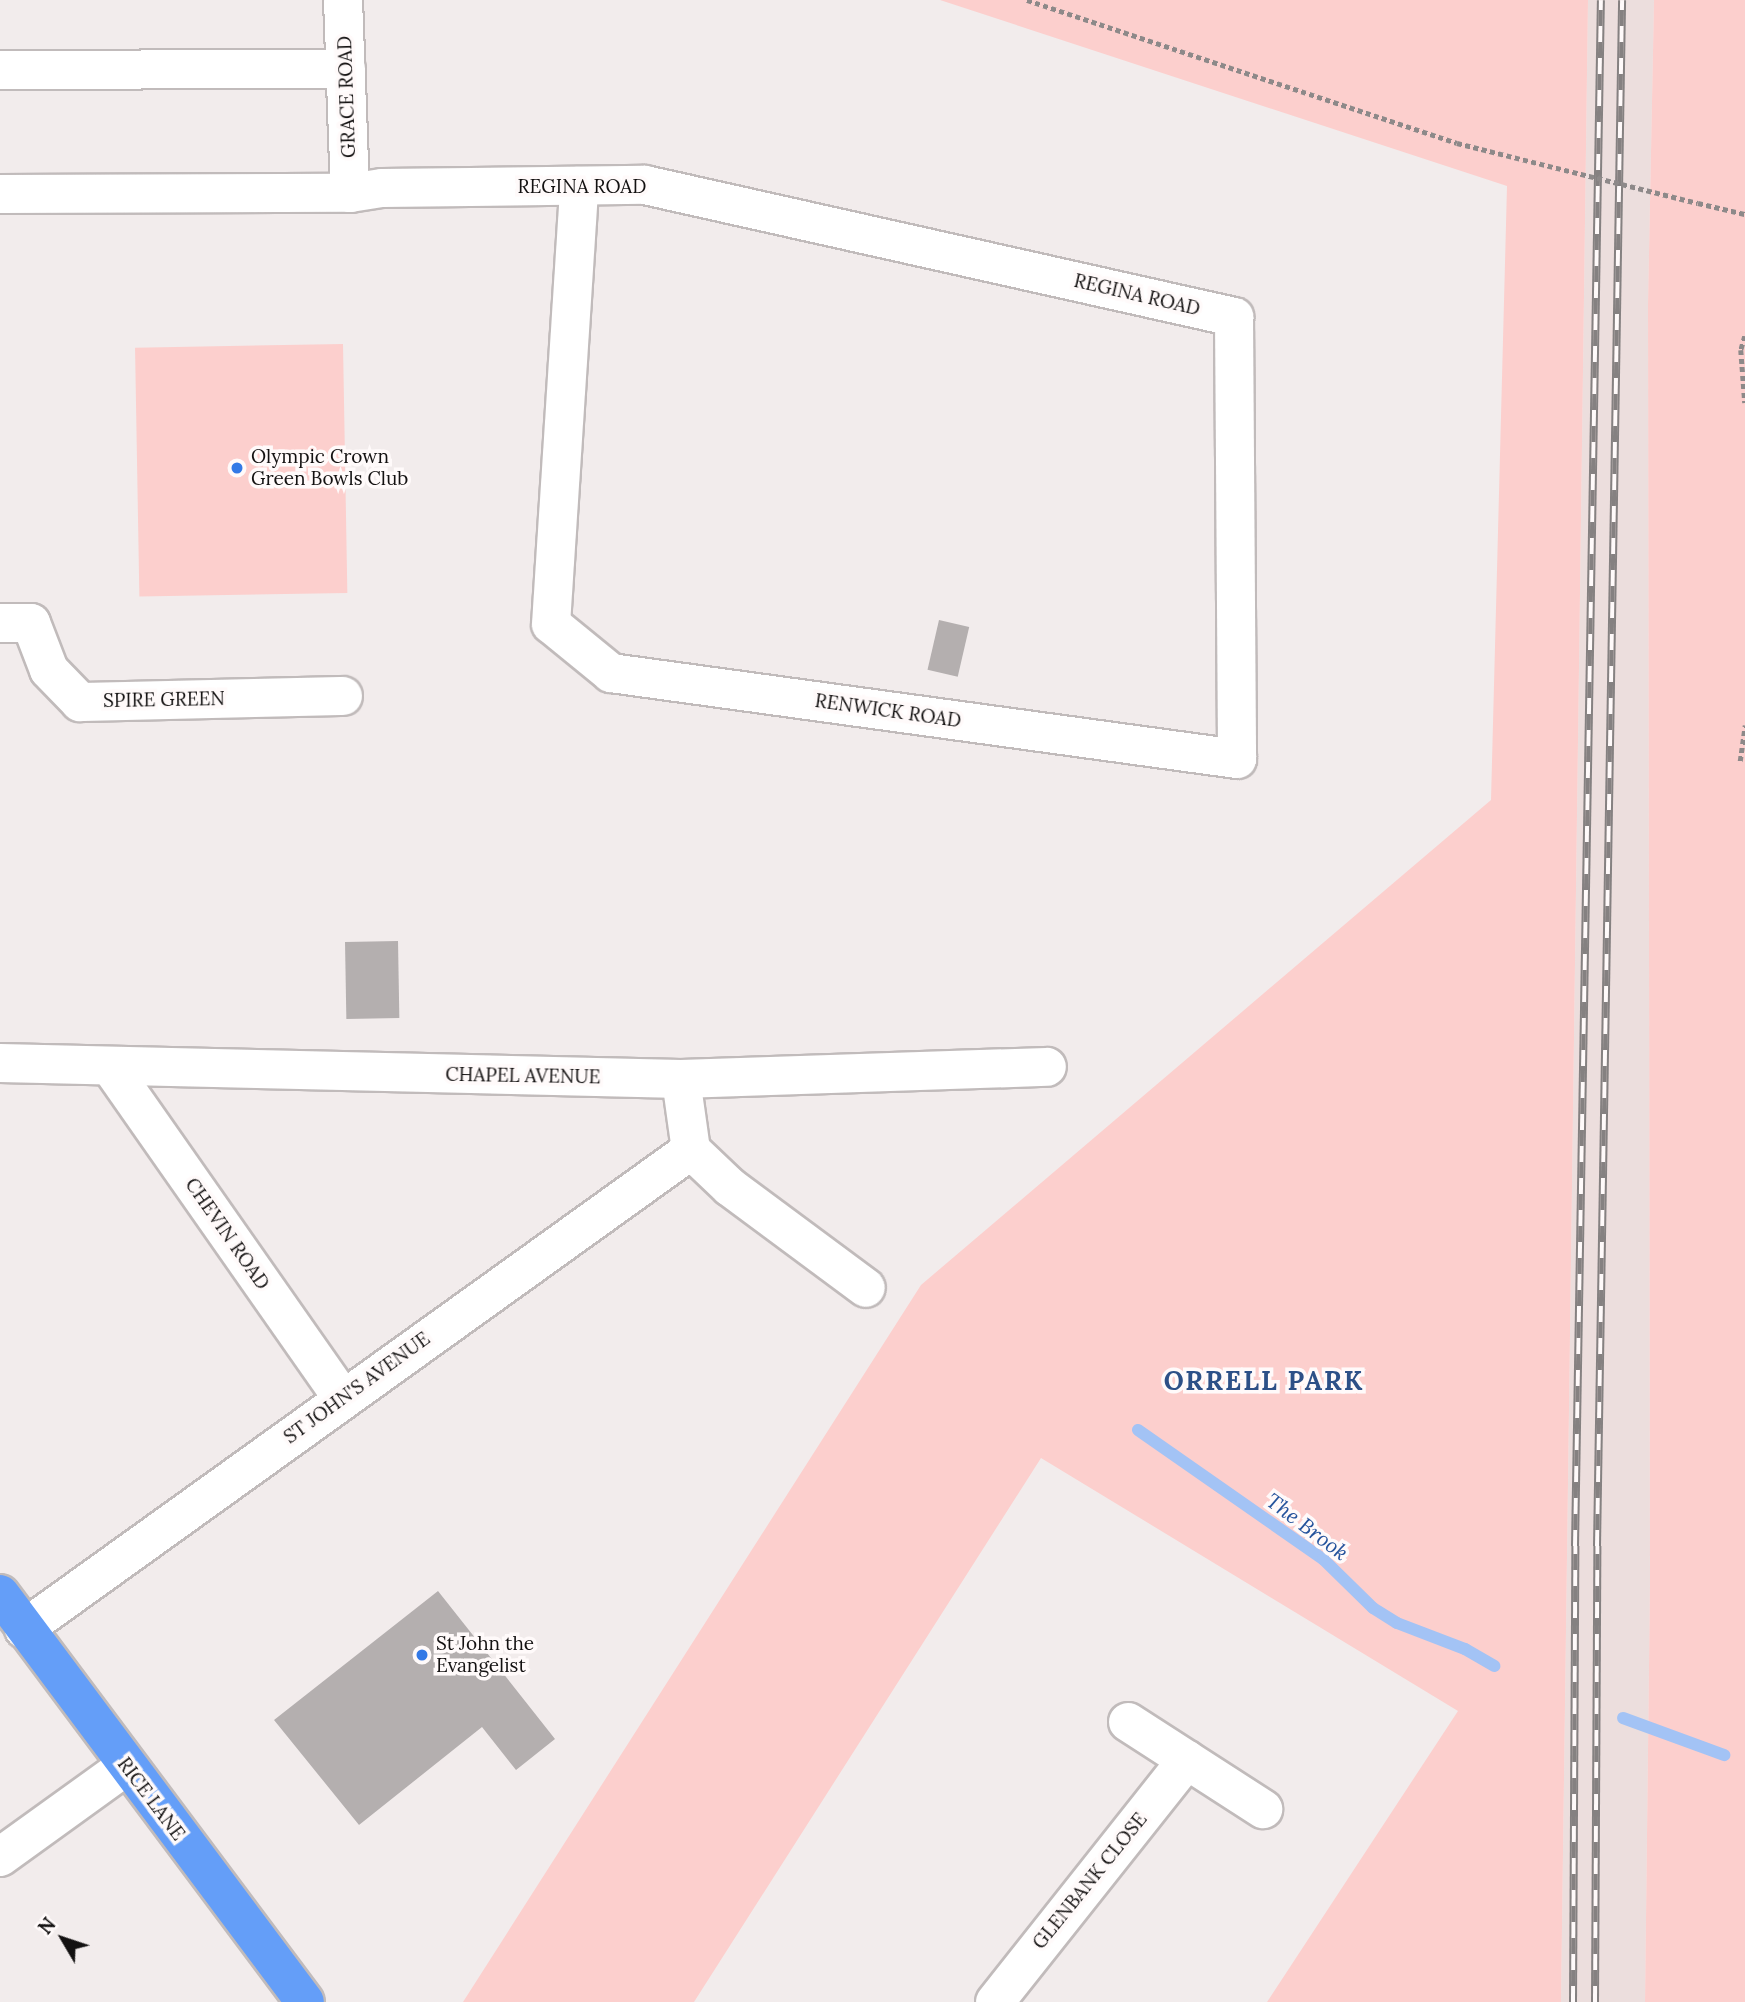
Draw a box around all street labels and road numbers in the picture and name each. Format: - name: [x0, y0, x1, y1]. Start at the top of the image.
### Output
- street label: GRACE ROAD: [333, 36, 361, 158]
- street label: REGINA ROAD: [518, 176, 646, 198]
- street label: REGINA ROAD: [1072, 269, 1202, 321]
- street label: SPIRE GREEN: [103, 688, 225, 712]
- street label: RENWICK ROAD: [813, 689, 963, 733]
- street label: CHAPEL AVENUE: [445, 1063, 601, 1089]
- street label: CHEVIN ROAD: [180, 1174, 274, 1294]
- street label: ST JOHN'S AVENUE: [280, 1327, 434, 1449]
- street label: RICE LANE: [112, 1753, 190, 1845]
- street label: GLENBANK CLOSE: [1028, 1808, 1152, 1954]

